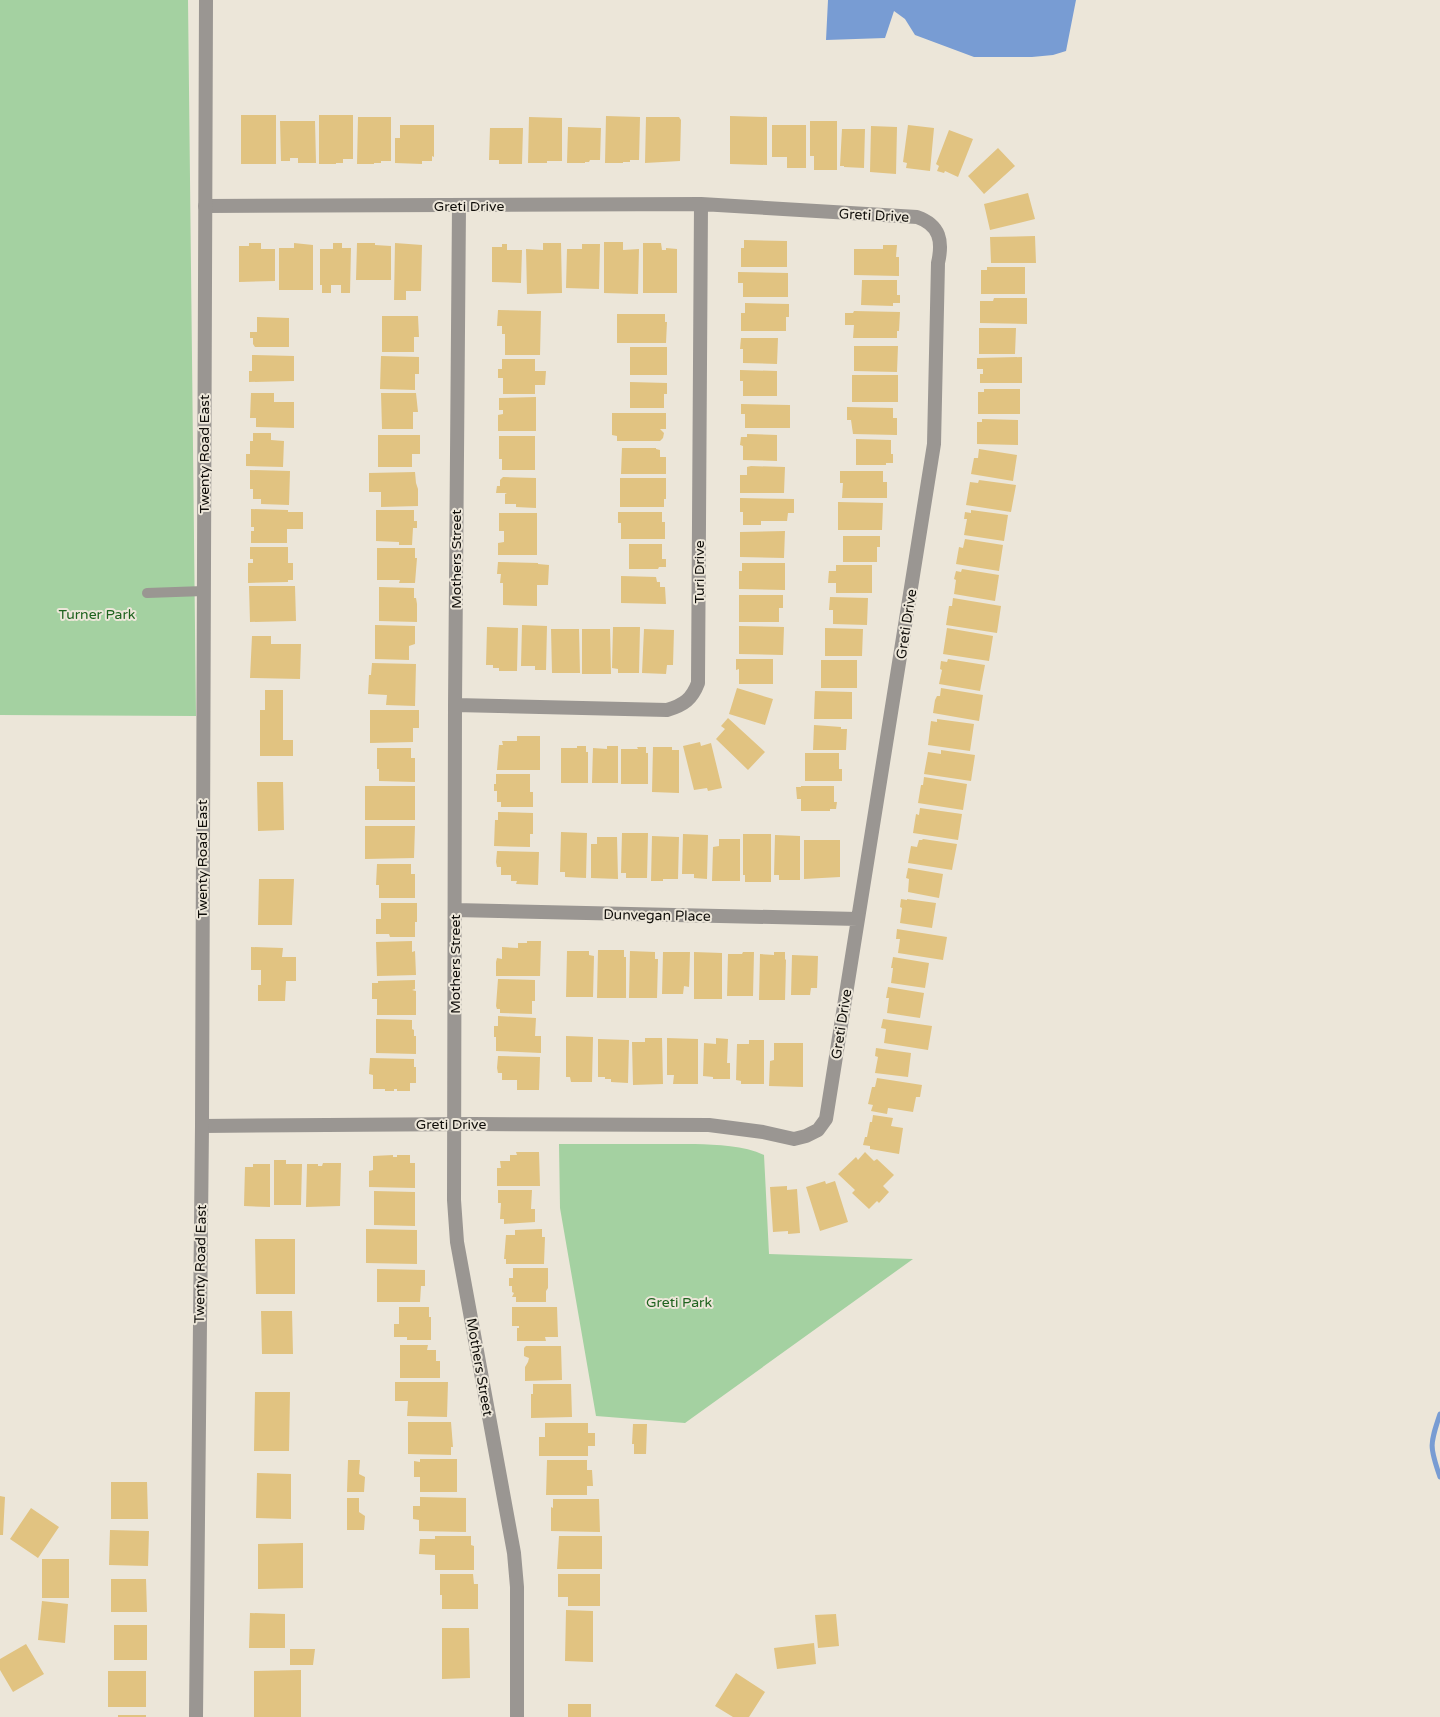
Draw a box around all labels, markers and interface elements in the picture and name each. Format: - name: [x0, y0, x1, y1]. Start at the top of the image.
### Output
- street label: Greti Drive: [434, 198, 504, 215]
- street label: Greti Drive: [838, 205, 910, 226]
- street label: Twenty Road East: [196, 394, 213, 513]
- street label: Mothers Street: [448, 509, 465, 609]
- street label: Turi Drive: [691, 540, 708, 604]
- street label: Greti Drive: [893, 588, 920, 660]
- park label: Turner Park: [59, 606, 136, 623]
- street label: Twenty Road East: [194, 799, 211, 918]
- street label: Dunvegan Place: [603, 906, 711, 925]
- street label: Mothers Street: [447, 914, 464, 1014]
- street label: Greti Drive: [828, 988, 855, 1060]
- street label: Greti Drive: [416, 1116, 486, 1133]
- street label: Twenty Road East: [191, 1204, 210, 1324]
- park label: Greti Park: [646, 1294, 712, 1311]
- street label: Mothers Street: [463, 1317, 497, 1418]

